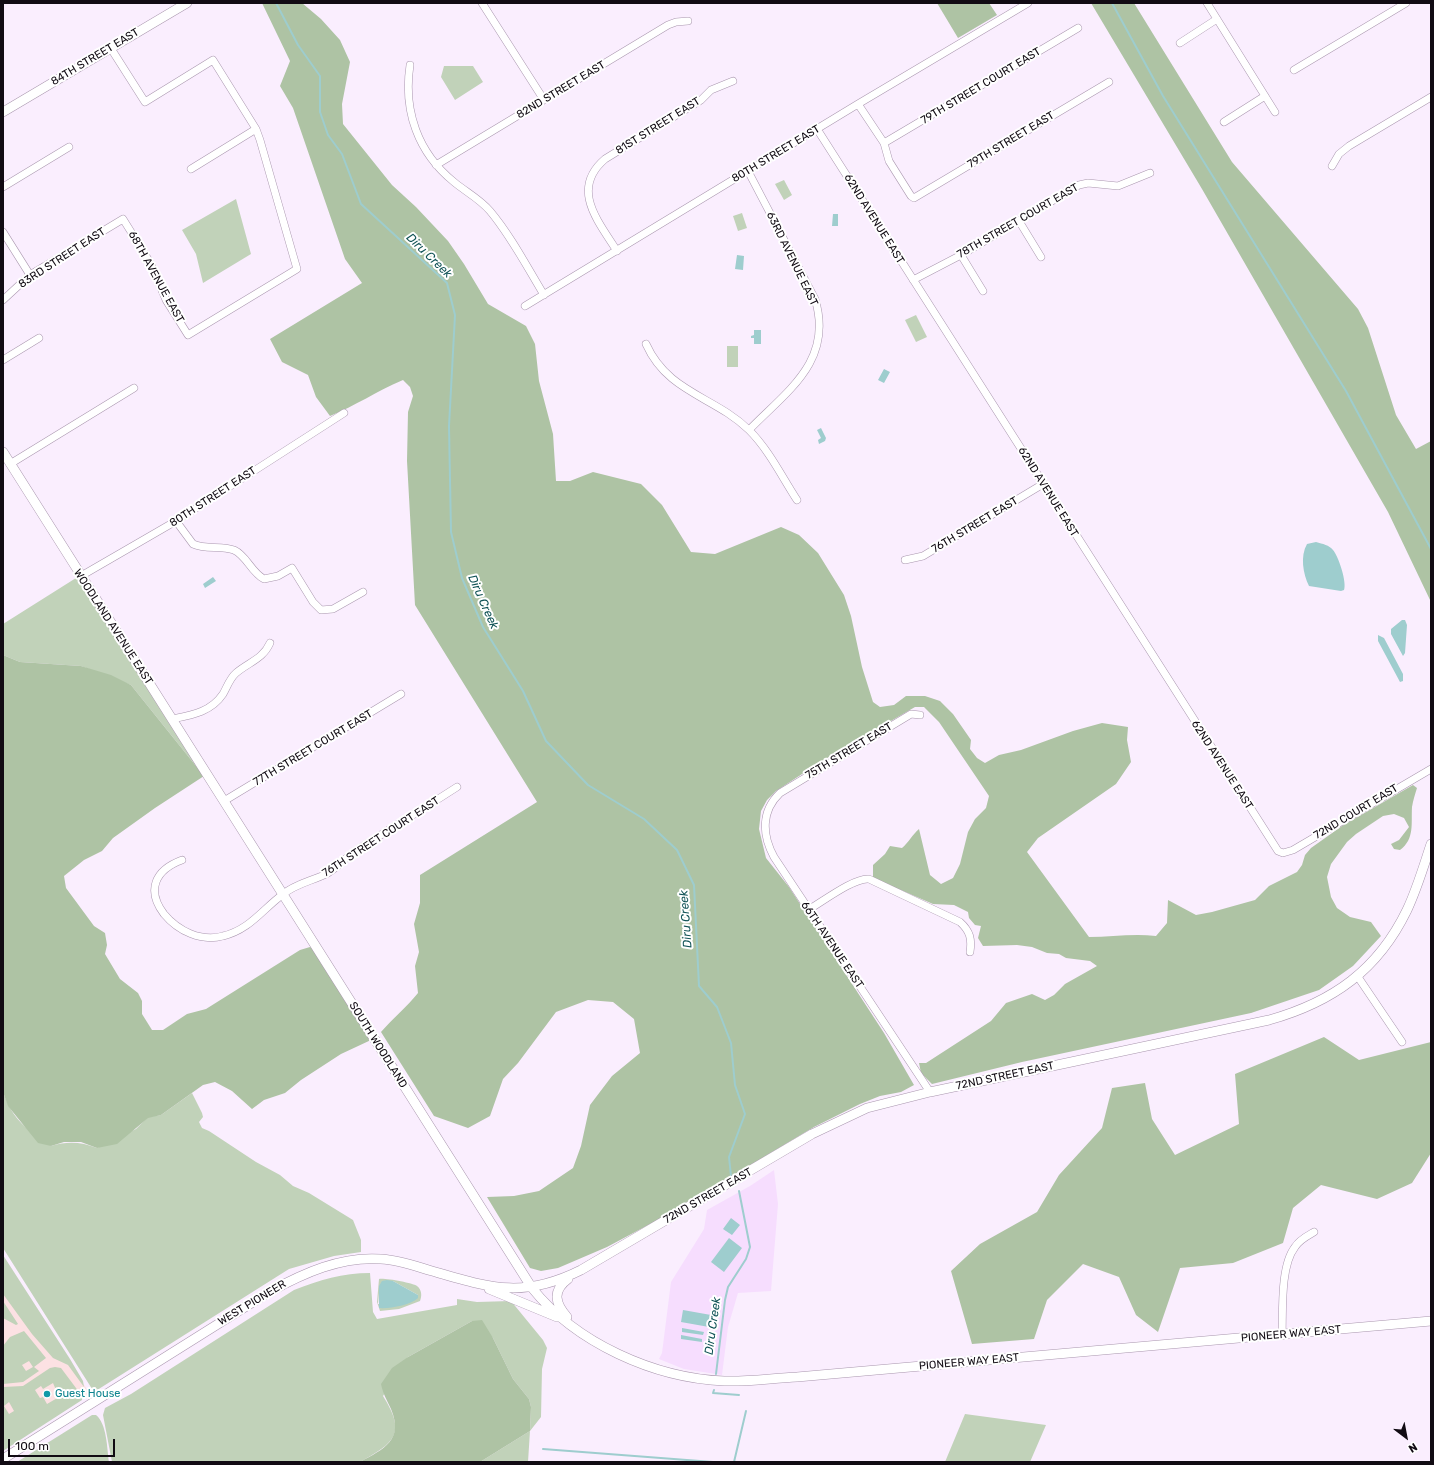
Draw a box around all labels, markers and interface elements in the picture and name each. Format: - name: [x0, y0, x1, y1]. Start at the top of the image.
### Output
- street label: 84TH STREET EAST: [49, 26, 141, 88]
- street label: 79TH STREET COURT EAST: [919, 45, 1043, 127]
- street label: 82ND STREET EAST: [514, 58, 608, 122]
- street label: 81ST STREET EAST: [613, 95, 703, 157]
- street label: 79TH STREET EAST: [965, 109, 1057, 171]
- street label: 80TH STREET EAST: [729, 122, 823, 186]
- street label: 62ND AVENUE EAST: [841, 172, 907, 266]
- street label: 78TH STREET COURT EAST: [955, 181, 1081, 261]
- street label: 63RD AVENUE EAST: [763, 210, 821, 308]
- street label: 83RD STREET EAST: [16, 225, 108, 291]
- street label: 68TH AVENUE EAST: [125, 229, 187, 325]
- water label: Diru Creek: [403, 231, 455, 281]
- street label: 62ND AVENUE EAST: [1015, 445, 1081, 539]
- street label: 80TH STREET EAST: [167, 464, 259, 530]
- street label: 76TH STREET EAST: [930, 494, 1020, 556]
- street label: WOODLAND AVENUE EAST: [71, 567, 155, 687]
- water label: Diru Creek: [465, 573, 501, 631]
- street label: 77TH STREET COURT EAST: [251, 707, 375, 789]
- street label: 62ND AVENUE EAST: [1188, 718, 1256, 812]
- street label: 75TH STREET EAST: [803, 720, 895, 782]
- street label: 72ND COURT EAST: [1312, 782, 1400, 842]
- street label: 76TH STREET COURT EAST: [320, 794, 442, 880]
- water label: Diru Creek: [677, 890, 695, 948]
- street label: 66TH AVENUE EAST: [798, 899, 866, 991]
- street label: SOUTH WOODLAND: [346, 1000, 410, 1090]
- street label: 72ND STREET EAST: [955, 1059, 1055, 1093]
- street label: 72ND STREET EAST: [661, 1165, 755, 1227]
- street label: WEST PIONEER: [216, 1278, 288, 1328]
- water label: Diru Creek: [702, 1296, 724, 1356]
- street label: PIONEER WAY EAST: [1240, 1323, 1342, 1345]
- street label: PIONEER WAY EAST: [918, 1351, 1020, 1373]
- place label: Guest House: [55, 1387, 120, 1401]
- marker: Guest House: [42, 1389, 52, 1399]
- north arrow: [1386, 1417, 1426, 1457]
- scale bar: [10, 1431, 117, 1457]
- text: 100 m: [15, 1439, 49, 1453]
- text: N: [1406, 1440, 1419, 1455]

